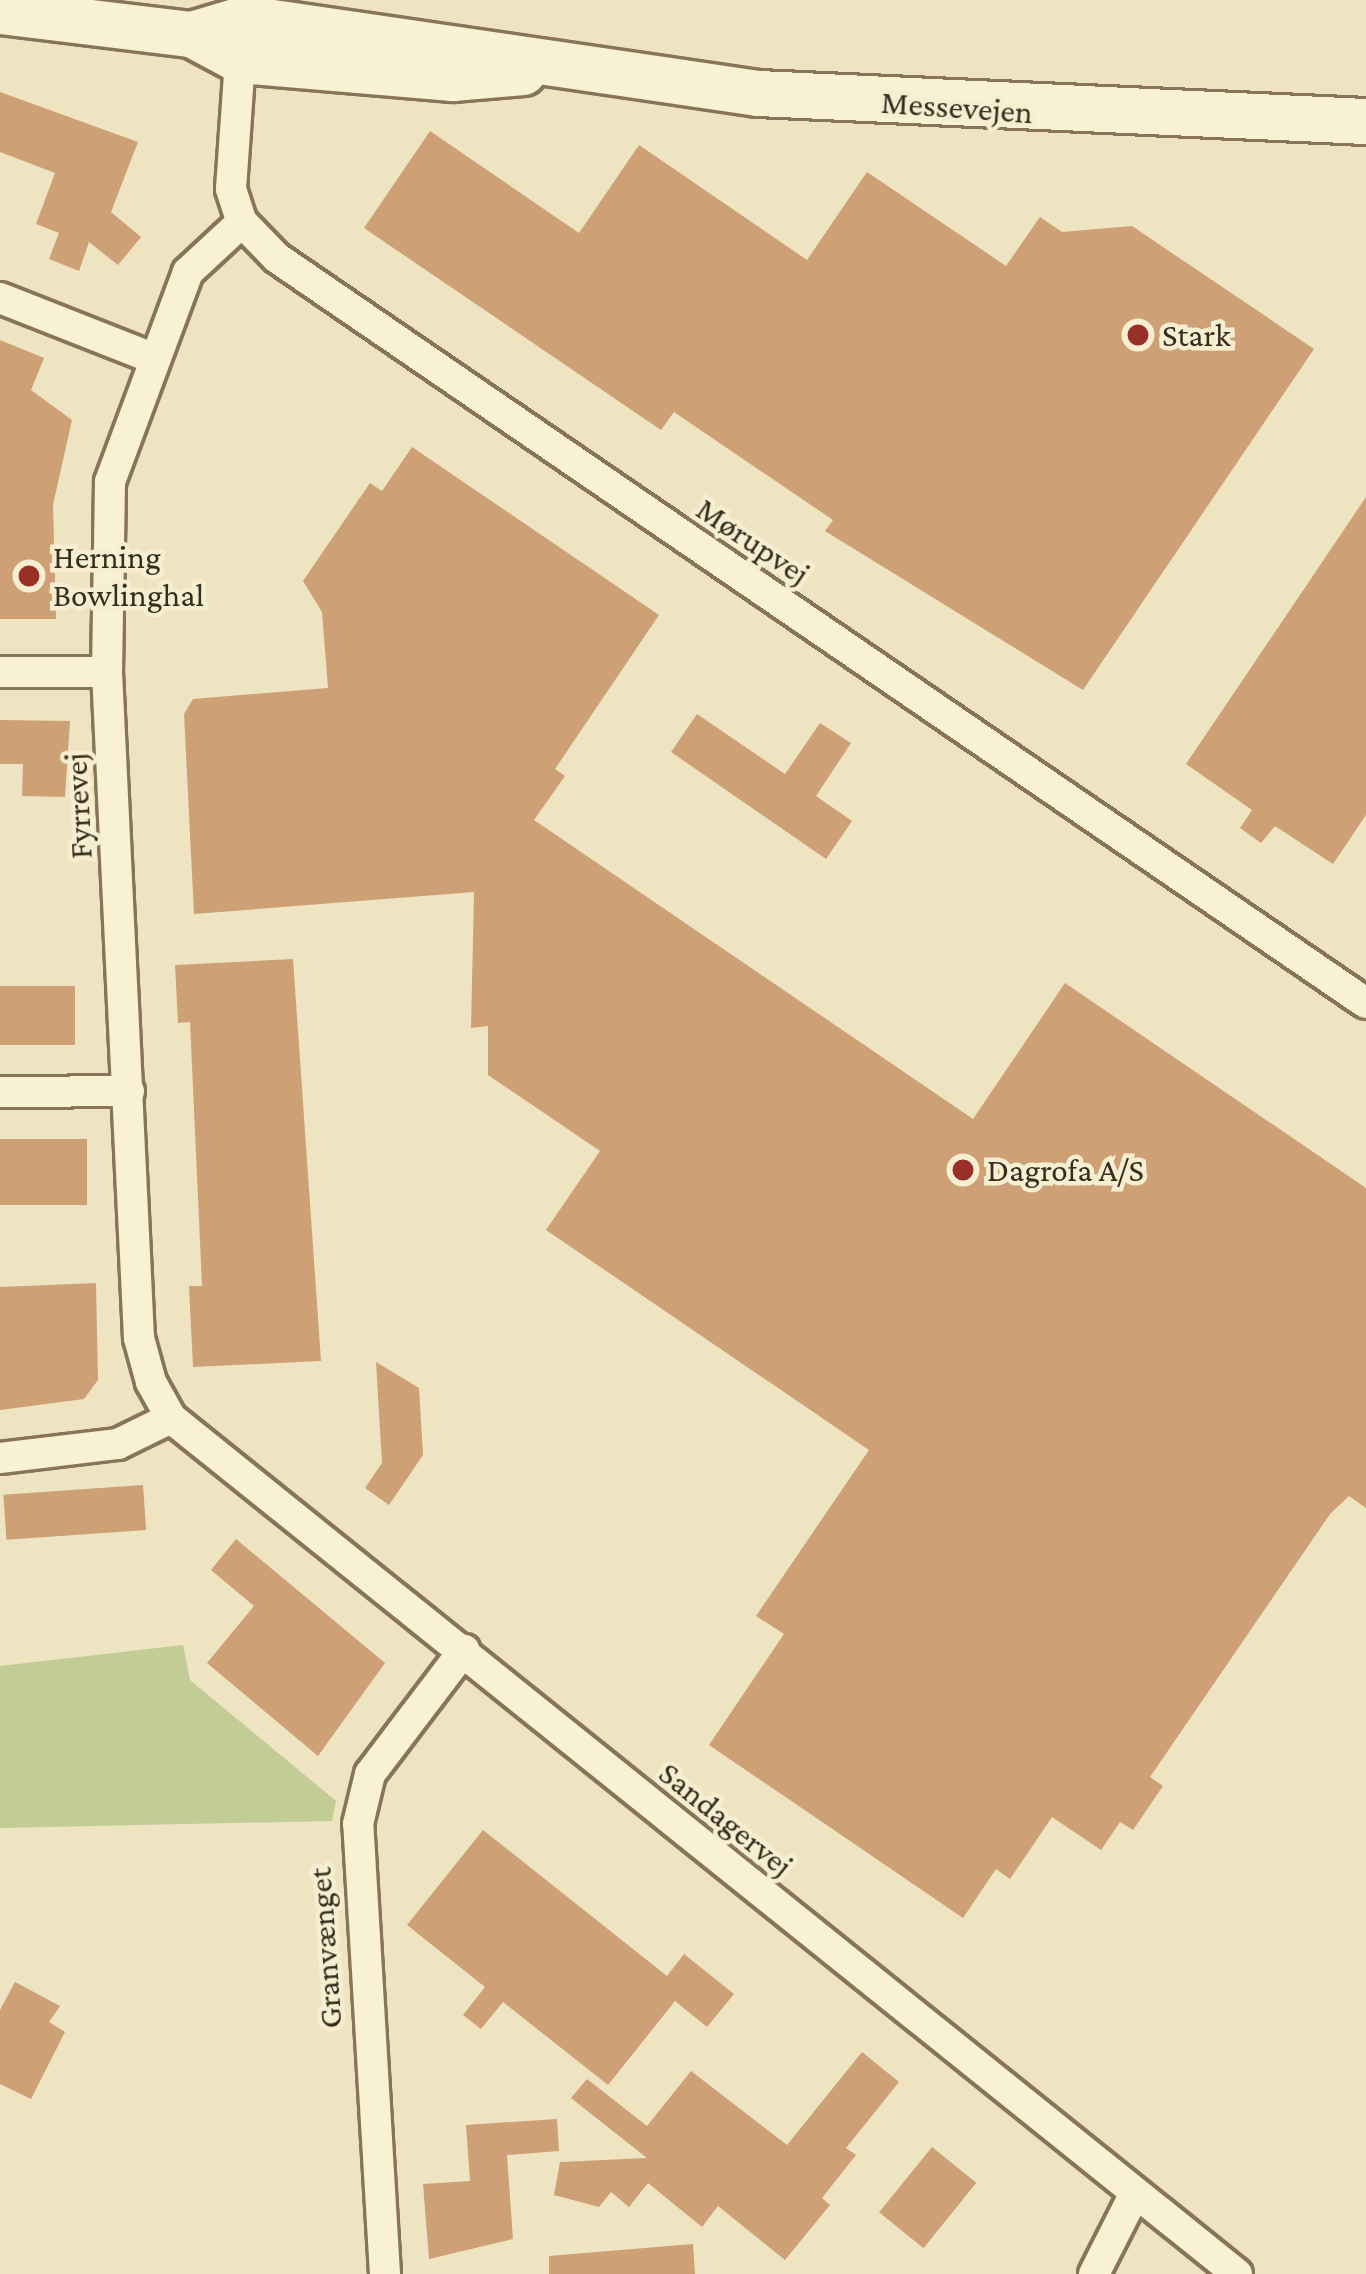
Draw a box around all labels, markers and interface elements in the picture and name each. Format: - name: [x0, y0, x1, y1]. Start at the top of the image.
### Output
- street label: Messevejen: [880, 82, 1034, 132]
- place label: Stark: [1162, 315, 1231, 355]
- marker: Stark: [1125, 322, 1151, 348]
- street label: Mørupvej: [689, 489, 817, 593]
- place label: Herning Bowlinghal: [53, 537, 204, 615]
- marker: Herning Bowlinghal: [16, 563, 42, 589]
- street label: Fyrrevej: [55, 752, 101, 860]
- place label: Dagrofa A/S: [987, 1150, 1144, 1190]
- marker: Dagrofa A/S: [950, 1157, 976, 1183]
- street label: Sandagervej: [651, 1753, 801, 1885]
- street label: Granvænget: [300, 1866, 350, 2030]

